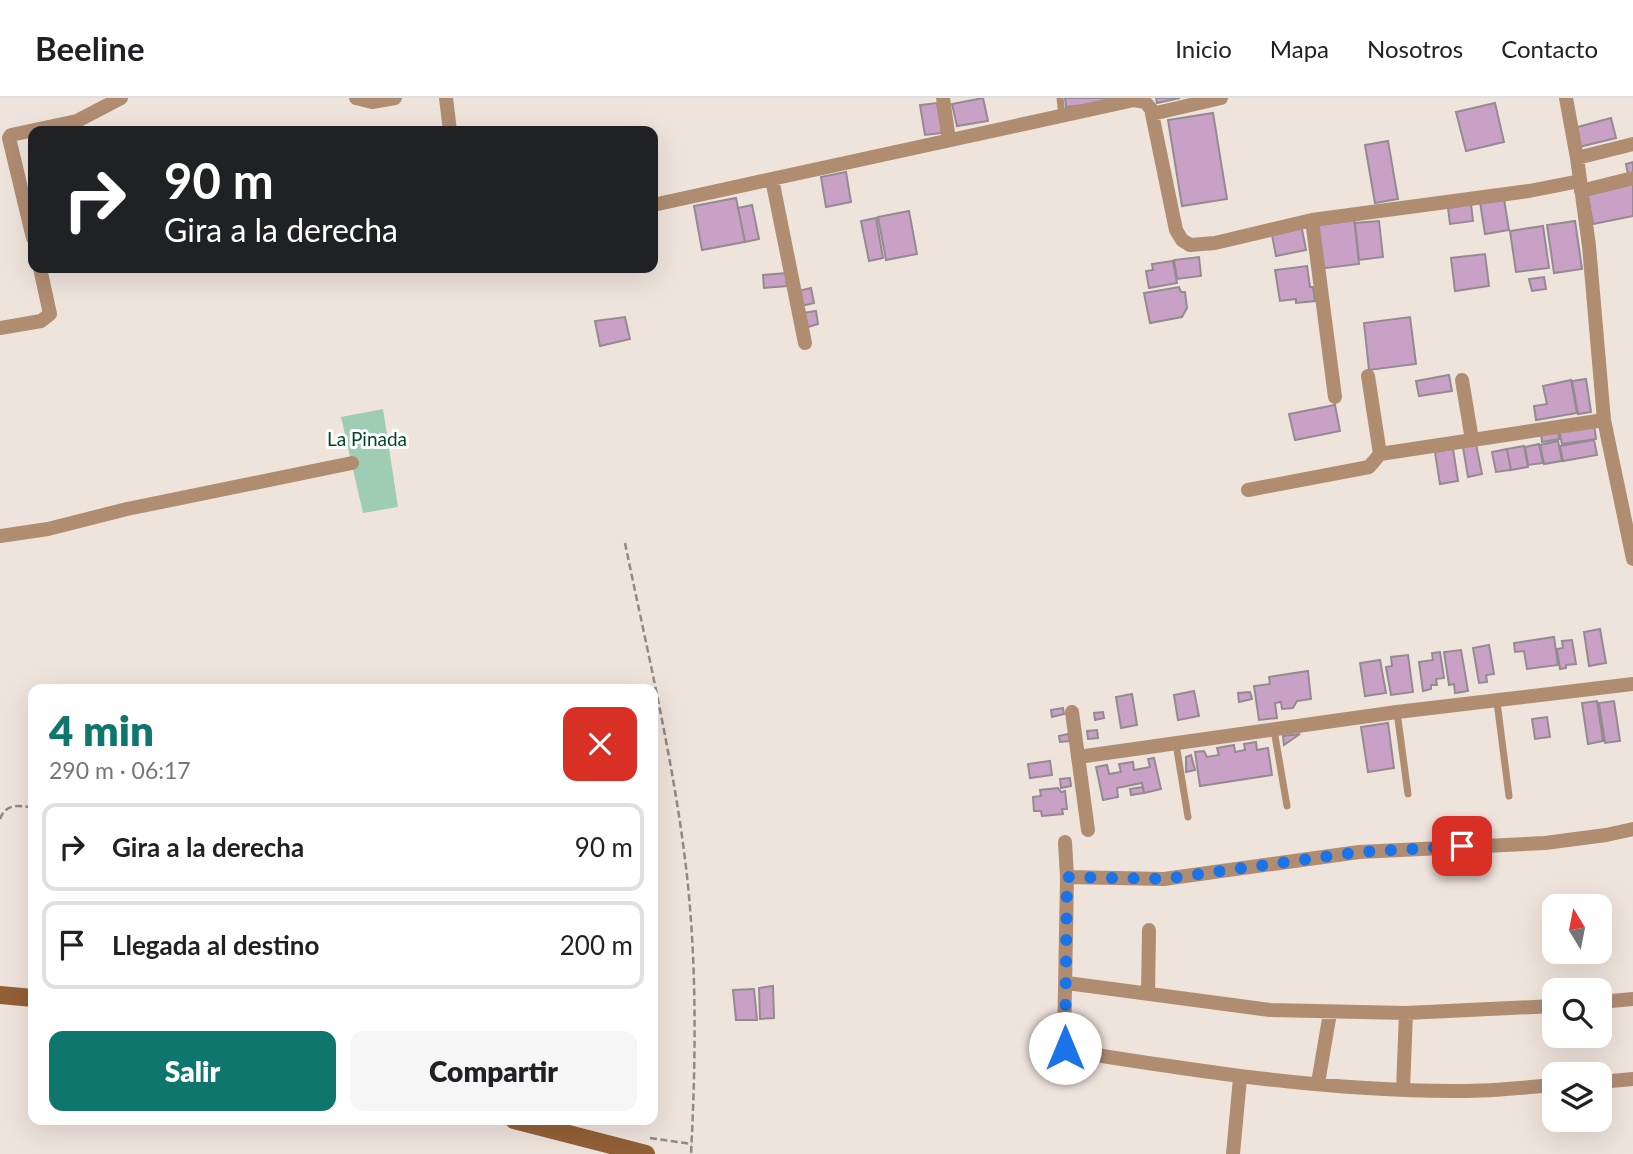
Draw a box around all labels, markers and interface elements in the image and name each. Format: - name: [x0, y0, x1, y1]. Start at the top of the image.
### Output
- text: Beeline: [35, 28, 145, 68]
- text: Inicio: [1175, 34, 1232, 63]
- text: Mapa: [1270, 34, 1329, 63]
- text: Nosotros: [1367, 34, 1463, 63]
- text: Contacto: [1501, 34, 1598, 63]
- text: 90 m: [164, 151, 274, 209]
- icon: right: [49, 154, 140, 245]
- text: Gira a la derecha: [164, 210, 398, 249]
- park label: La Pinada: [327, 427, 407, 450]
- text: 4 min: [49, 705, 154, 755]
- button: close: [563, 707, 637, 781]
- text: 290 m · 06:17: [49, 756, 191, 784]
- pin: [1432, 816, 1492, 876]
- icon: arrive: [1443, 827, 1481, 865]
- icon: right: [53, 828, 91, 866]
- text: Gira a la derecha: [112, 831, 304, 863]
- text: 90 m: [575, 831, 633, 863]
- north arrow: [1542, 894, 1612, 964]
- map controls: [1542, 894, 1612, 1132]
- icon: arrive: [53, 926, 91, 964]
- text: Llegada al destino: [112, 929, 319, 961]
- text: 200 m: [560, 929, 633, 961]
- button: search: [1542, 978, 1612, 1048]
- position arrow: [1028, 1011, 1102, 1085]
- button: Salir: [49, 1031, 336, 1111]
- button: Compartir: [350, 1031, 637, 1111]
- button: layers: [1542, 1062, 1612, 1132]

